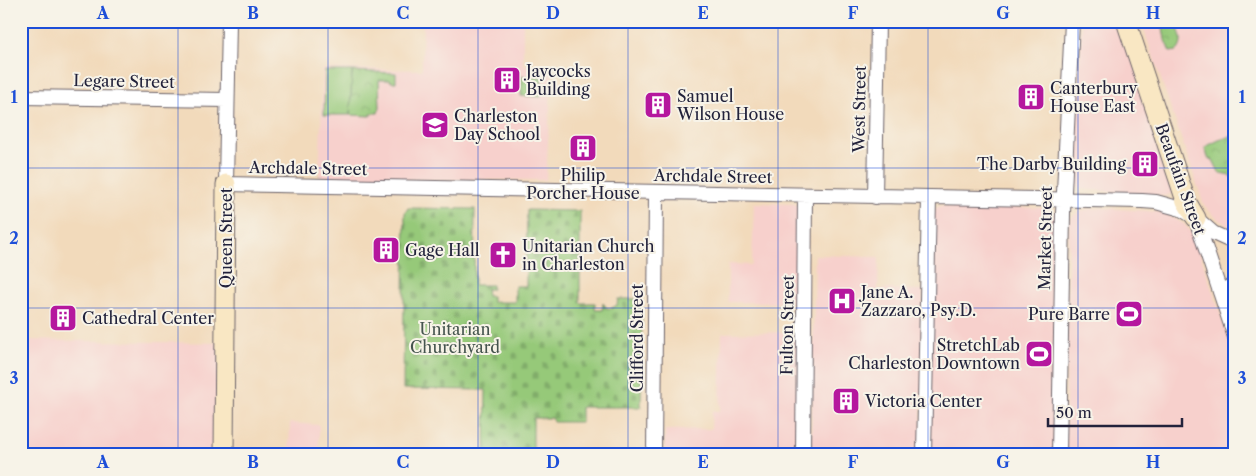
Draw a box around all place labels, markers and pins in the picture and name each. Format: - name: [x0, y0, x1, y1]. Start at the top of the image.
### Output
- place label: Jaycocks Building: [523, 61, 591, 99]
- building icon: Jaycocks Building: [492, 65, 522, 95]
- place label: Canterbury House East: [1050, 78, 1138, 116]
- building icon: Canterbury House East: [1016, 82, 1046, 112]
- place label: Samuel Wilson House: [676, 86, 784, 124]
- building icon: Samuel Wilson House: [643, 90, 673, 120]
- place label: Charleston Day School: [454, 106, 540, 144]
- school or university icon: Charleston Day School: [420, 110, 450, 140]
- building icon: Philip Porcher House: [568, 133, 598, 163]
- building icon: The Darby Building: [1130, 149, 1160, 179]
- place label: The Darby Building: [977, 154, 1127, 174]
- place label: Philip Porcher House: [526, 165, 640, 203]
- building icon: Gage Hall: [371, 235, 401, 265]
- place label: Unitarian Church in Charleston: [522, 236, 654, 274]
- place label: Gage Hall: [405, 240, 480, 260]
- church icon: Unitarian Church in Charleston: [488, 240, 518, 270]
- place label: Jane A. Zazzaro, Psy.D.: [858, 282, 976, 320]
- hospital icon: Jane A. Zazzaro, Psy.D.: [827, 286, 857, 316]
- sports icon: Pure Barre: [1114, 299, 1144, 329]
- building icon: Cathedral Center: [48, 303, 78, 333]
- place label: Pure Barre: [1028, 304, 1110, 324]
- place label: Cathedral Center: [82, 308, 214, 328]
- place label: StretchLab Charleston Downtown: [848, 335, 1020, 373]
- sports icon: StretchLab Charleston Downtown: [1024, 339, 1054, 369]
- building icon: Victoria Center: [831, 386, 861, 416]
- place label: Victoria Center: [864, 391, 982, 411]

